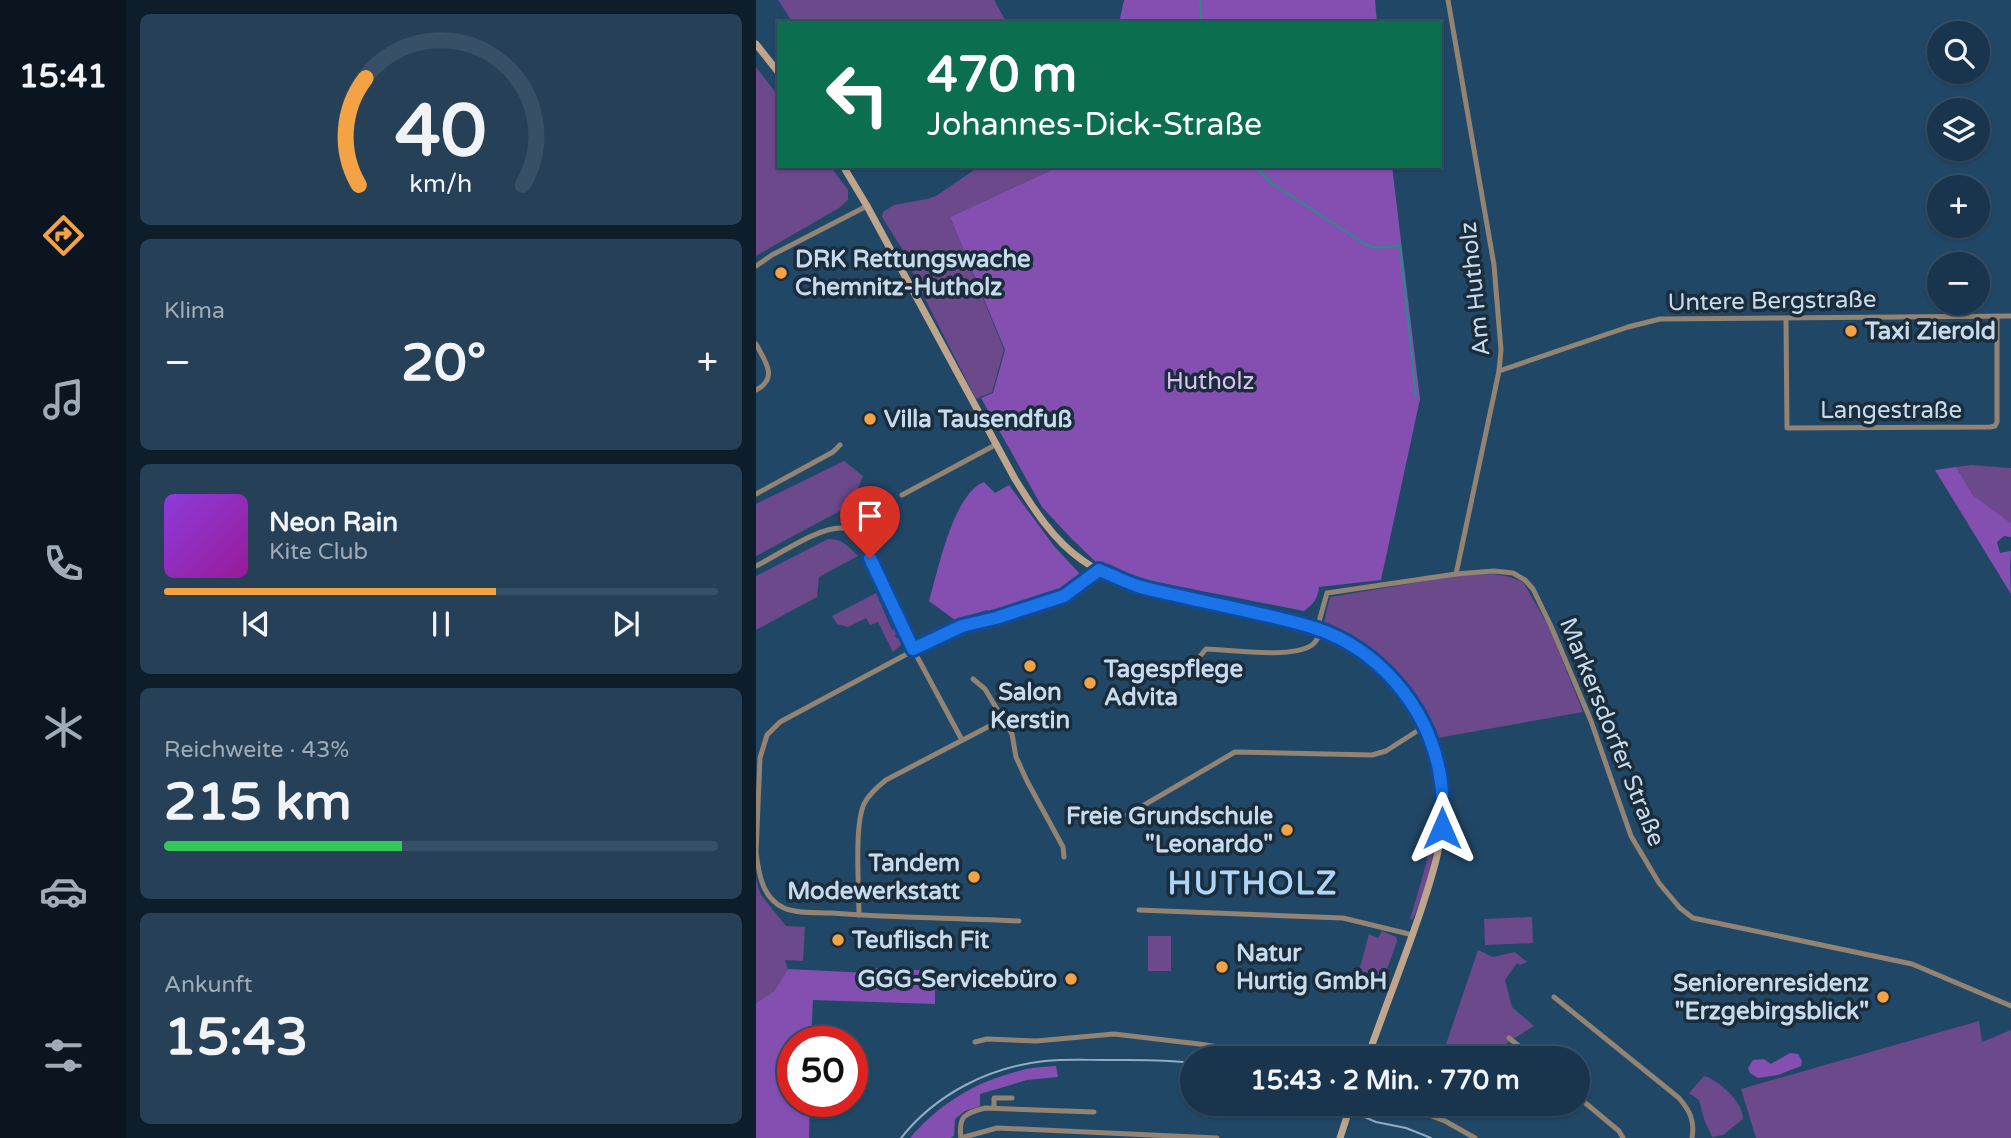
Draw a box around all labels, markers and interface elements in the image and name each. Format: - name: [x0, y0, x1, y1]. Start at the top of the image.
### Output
- map controls: [1927, 21, 1990, 315]
- button: search: [1927, 21, 1990, 84]
- text: 470 m: [927, 46, 1077, 105]
- icon: left: [812, 49, 903, 140]
- text: 15:41: [19, 58, 107, 96]
- text: 40: [395, 89, 487, 177]
- button: layers: [1927, 98, 1990, 161]
- text: Johannes-Dick-Straße: [927, 106, 1262, 144]
- text: km/h: [410, 169, 472, 199]
- button: +: [1927, 175, 1990, 238]
- icon: directions: [39, 211, 88, 260]
- street label: Am Hutholz: [1454, 220, 1496, 358]
- place label: DRK Rettungswache Chemnitz-Hutholz: [795, 245, 1031, 302]
- button: −: [1927, 252, 1990, 315]
- marker: DRK Rettungswache Chemnitz-Hutholz: [773, 265, 789, 281]
- street label: Untere Bergstraße: [1667, 285, 1877, 317]
- text: Klima: [164, 297, 225, 325]
- place label: Taxi Zierold: [1864, 317, 1996, 346]
- marker: Taxi Zierold: [1843, 323, 1859, 339]
- text: 20°: [401, 332, 486, 395]
- text: −: [164, 340, 191, 386]
- text: +: [697, 340, 718, 386]
- park label: Hutholz: [1166, 367, 1254, 396]
- icon: music: [39, 375, 88, 424]
- street label: Langestraße: [1820, 396, 1962, 425]
- place label: Villa Tausendfuß: [884, 405, 1072, 434]
- marker: Villa Tausendfuß: [862, 411, 878, 427]
- pin: [840, 486, 900, 558]
- icon: arrive: [851, 497, 889, 535]
- text: Neon Rain: [269, 507, 398, 538]
- text: Kite Club: [269, 538, 368, 566]
- icon: phone: [39, 539, 88, 588]
- icon: previous: [237, 605, 275, 643]
- icon: pause: [422, 605, 460, 643]
- icon: next: [607, 605, 645, 643]
- street label: Markersdorfer Straße: [1553, 614, 1671, 850]
- place label: Tagespflege Advita: [1103, 655, 1243, 712]
- marker: Salon Kerstin: [1022, 658, 1038, 674]
- marker: Tagespflege Advita: [1082, 675, 1098, 691]
- place label: Salon Kerstin: [990, 678, 1070, 735]
- icon: climate: [39, 703, 88, 752]
- text: Reichweite · 43%: [164, 736, 349, 764]
- text: 215 km: [164, 771, 352, 834]
- position arrow: [1405, 791, 1479, 865]
- place label: Freie Grundschule "Leonardo": [1066, 802, 1273, 859]
- marker: Freie Grundschule "Leonardo": [1279, 822, 1295, 838]
- place label: Tandem Modewerkstatt: [787, 849, 961, 906]
- district label: HUTHOLZ: [1168, 865, 1338, 903]
- icon: car: [39, 867, 88, 916]
- marker: Tandem Modewerkstatt: [966, 869, 982, 885]
- place label: Teuflisch Fit: [851, 926, 990, 955]
- marker: Teuflisch Fit: [830, 932, 846, 948]
- place label: Natur Hurtig GmbH: [1236, 939, 1387, 996]
- marker: Natur Hurtig GmbH: [1214, 959, 1230, 975]
- place label: GGG-Servicebüro: [857, 965, 1057, 994]
- place label: Seniorenresidenz "Erzgebirgsblick": [1673, 969, 1869, 1026]
- text: Ankunft: [164, 971, 253, 999]
- marker: GGG-Servicebüro: [1063, 971, 1079, 987]
- marker: Seniorenresidenz "Erzgebirgsblick": [1875, 989, 1891, 1005]
- text: 15:43: [164, 1006, 308, 1069]
- speed limit sign: 50: [777, 1026, 868, 1117]
- icon: filters: [39, 1031, 88, 1080]
- text: 15:43 · 2 Min. · 770 m: [1250, 1065, 1520, 1096]

